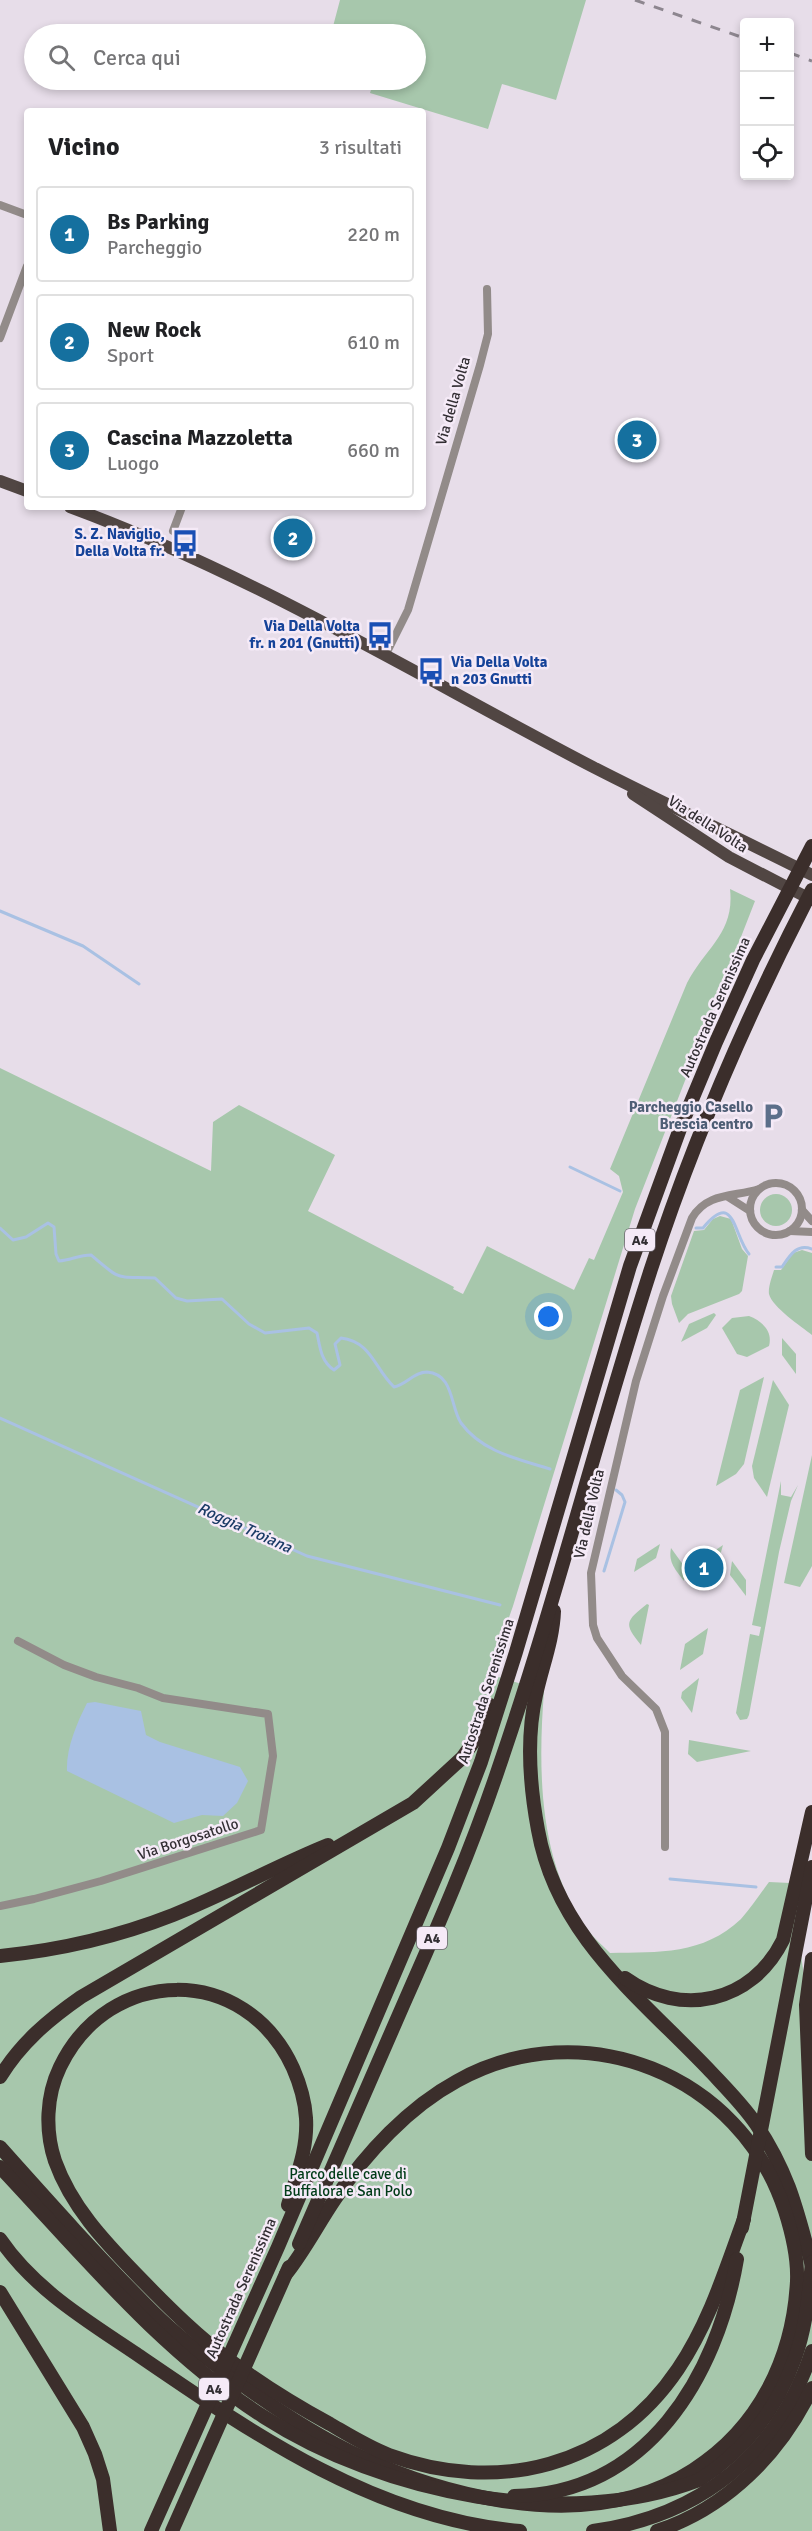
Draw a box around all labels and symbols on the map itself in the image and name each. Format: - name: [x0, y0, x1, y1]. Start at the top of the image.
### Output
- street label: Via della Volta: [432, 355, 474, 447]
- pin: 3: [618, 418, 656, 462]
- pin: 2: [274, 516, 312, 560]
- place label: S. Z. Naviglio, Della Volta fr.: [74, 525, 165, 560]
- bus stop icon: S. Z. Naviglio, Della Volta fr.: [170, 528, 200, 558]
- place label: Via Della Volta fr. n 201 (Gnutti): [248, 617, 360, 652]
- bus stop icon: Via Della Volta fr. n 201 (Gnutti): [365, 620, 395, 650]
- place label: Via Della Volta n 203 Gnutti: [451, 653, 548, 688]
- bus stop icon: Via Della Volta n 203 Gnutti: [416, 656, 446, 686]
- street label: Via della Volta: [665, 792, 751, 856]
- street label: Autostrada Serenissima: [676, 934, 754, 1080]
- place label: Parcheggio Casello Brescia centro: [629, 1098, 753, 1133]
- parking icon: Parcheggio Casello Brescia centro: [758, 1101, 788, 1131]
- road number: A4: [625, 1229, 655, 1251]
- your location: [534, 1302, 563, 1331]
- street label: Via della Volta: [570, 1467, 608, 1561]
- water label: Roggia Troiana: [194, 1498, 296, 1558]
- pin: 1: [684, 1546, 724, 1590]
- street label: Autostrada Serenissima: [454, 1616, 518, 1766]
- street label: Via Borgosatollo: [135, 1814, 241, 1864]
- road number: A4: [417, 1927, 447, 1949]
- park label: Parco delle cave di Buffalora e San Polo: [283, 2165, 413, 2200]
- street label: Autostrada Serenissima: [202, 2215, 280, 2361]
- road number: A4: [199, 2378, 229, 2400]

